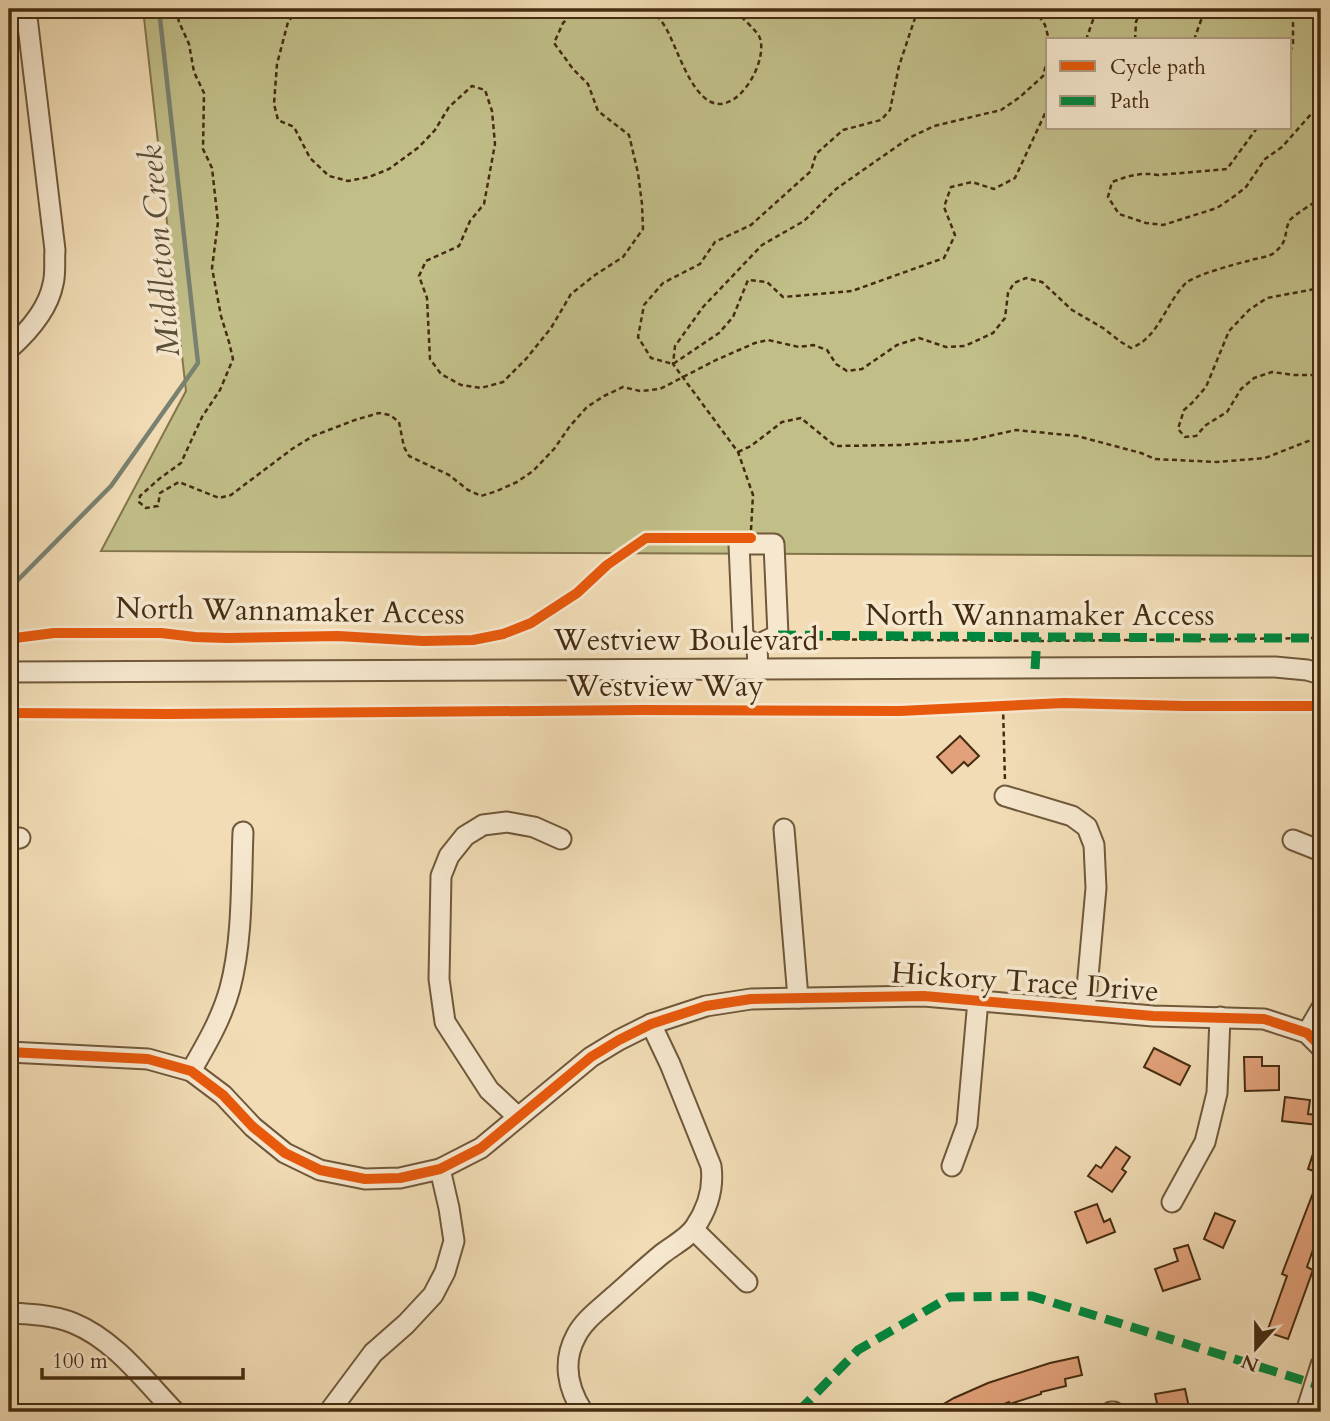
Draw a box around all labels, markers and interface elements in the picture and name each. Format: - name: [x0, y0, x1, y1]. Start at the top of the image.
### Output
- legend: [1046, 38, 1292, 130]
- text: Cycle path: [1110, 53, 1206, 82]
- text: Path: [1110, 87, 1150, 116]
- water label: Middleton Creek: [129, 143, 191, 359]
- street label: North Wannamaker Access: [115, 587, 465, 635]
- street label: North Wannamaker Access: [865, 595, 1215, 636]
- street label: Westview Boulevard: [553, 620, 819, 661]
- street label: Westview Way: [565, 666, 764, 707]
- street label: Hickory Trace Drive: [890, 952, 1160, 1012]
- north arrow: [1222, 1312, 1292, 1382]
- scale bar: [42, 1337, 243, 1381]
- text: 100 m: [52, 1347, 108, 1376]
- text: N: [1237, 1348, 1263, 1378]

